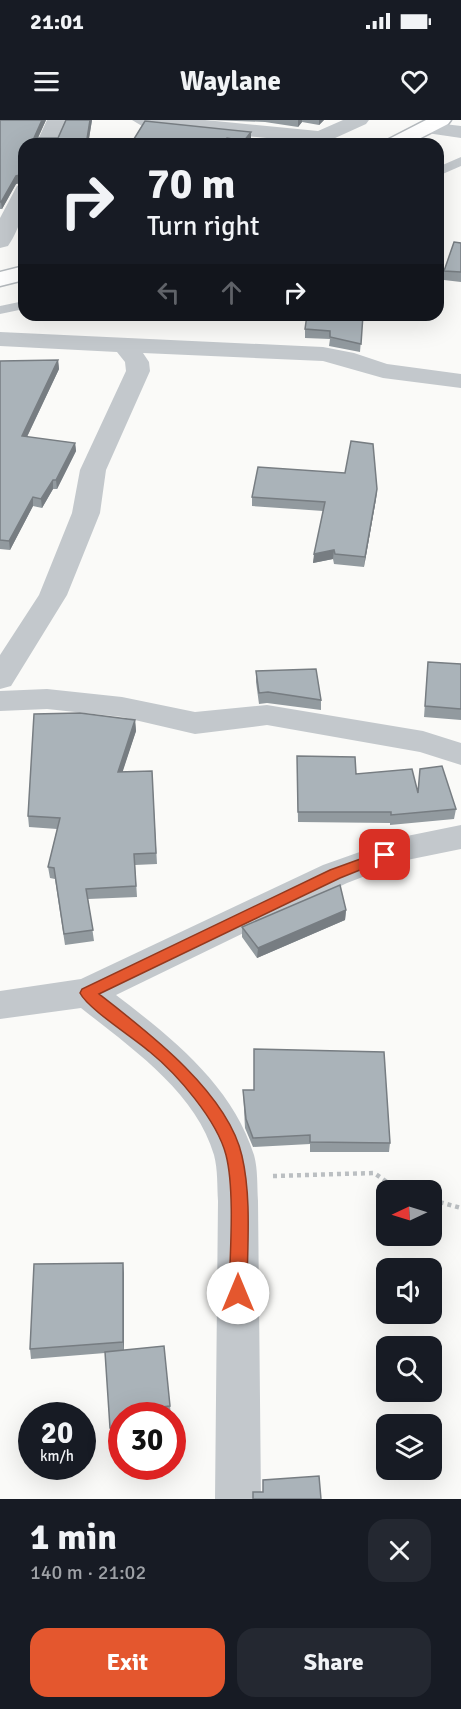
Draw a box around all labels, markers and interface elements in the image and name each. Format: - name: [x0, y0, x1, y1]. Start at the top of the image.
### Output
- text: 21:01: [30, 8, 84, 35]
- icon: menu: [30, 65, 63, 98]
- text: Waylane: [180, 65, 281, 98]
- icon: heart: [398, 65, 431, 98]
- text: 70 m: [147, 159, 236, 210]
- icon: right: [48, 162, 126, 240]
- text: Turn right: [147, 210, 260, 243]
- icon: left: [152, 276, 185, 309]
- icon: ahead: [215, 276, 248, 309]
- icon: right: [278, 276, 311, 309]
- pin: [359, 829, 410, 880]
- icon: arrive: [368, 838, 401, 871]
- north arrow: [376, 1180, 442, 1246]
- map controls: [376, 1180, 442, 1480]
- button: sound: [376, 1258, 442, 1324]
- position arrow: [206, 1261, 270, 1325]
- button: search: [376, 1336, 442, 1402]
- speed limit sign: 30: [108, 1402, 186, 1480]
- button: layers: [376, 1414, 442, 1480]
- text: 20: [41, 1415, 73, 1452]
- text: km/h: [40, 1447, 74, 1465]
- text: 1 min: [30, 1515, 117, 1560]
- button: close: [368, 1519, 431, 1582]
- text: 140 m · 21:02: [30, 1560, 146, 1585]
- button: Exit: [30, 1628, 225, 1697]
- button: Share: [237, 1628, 431, 1697]

